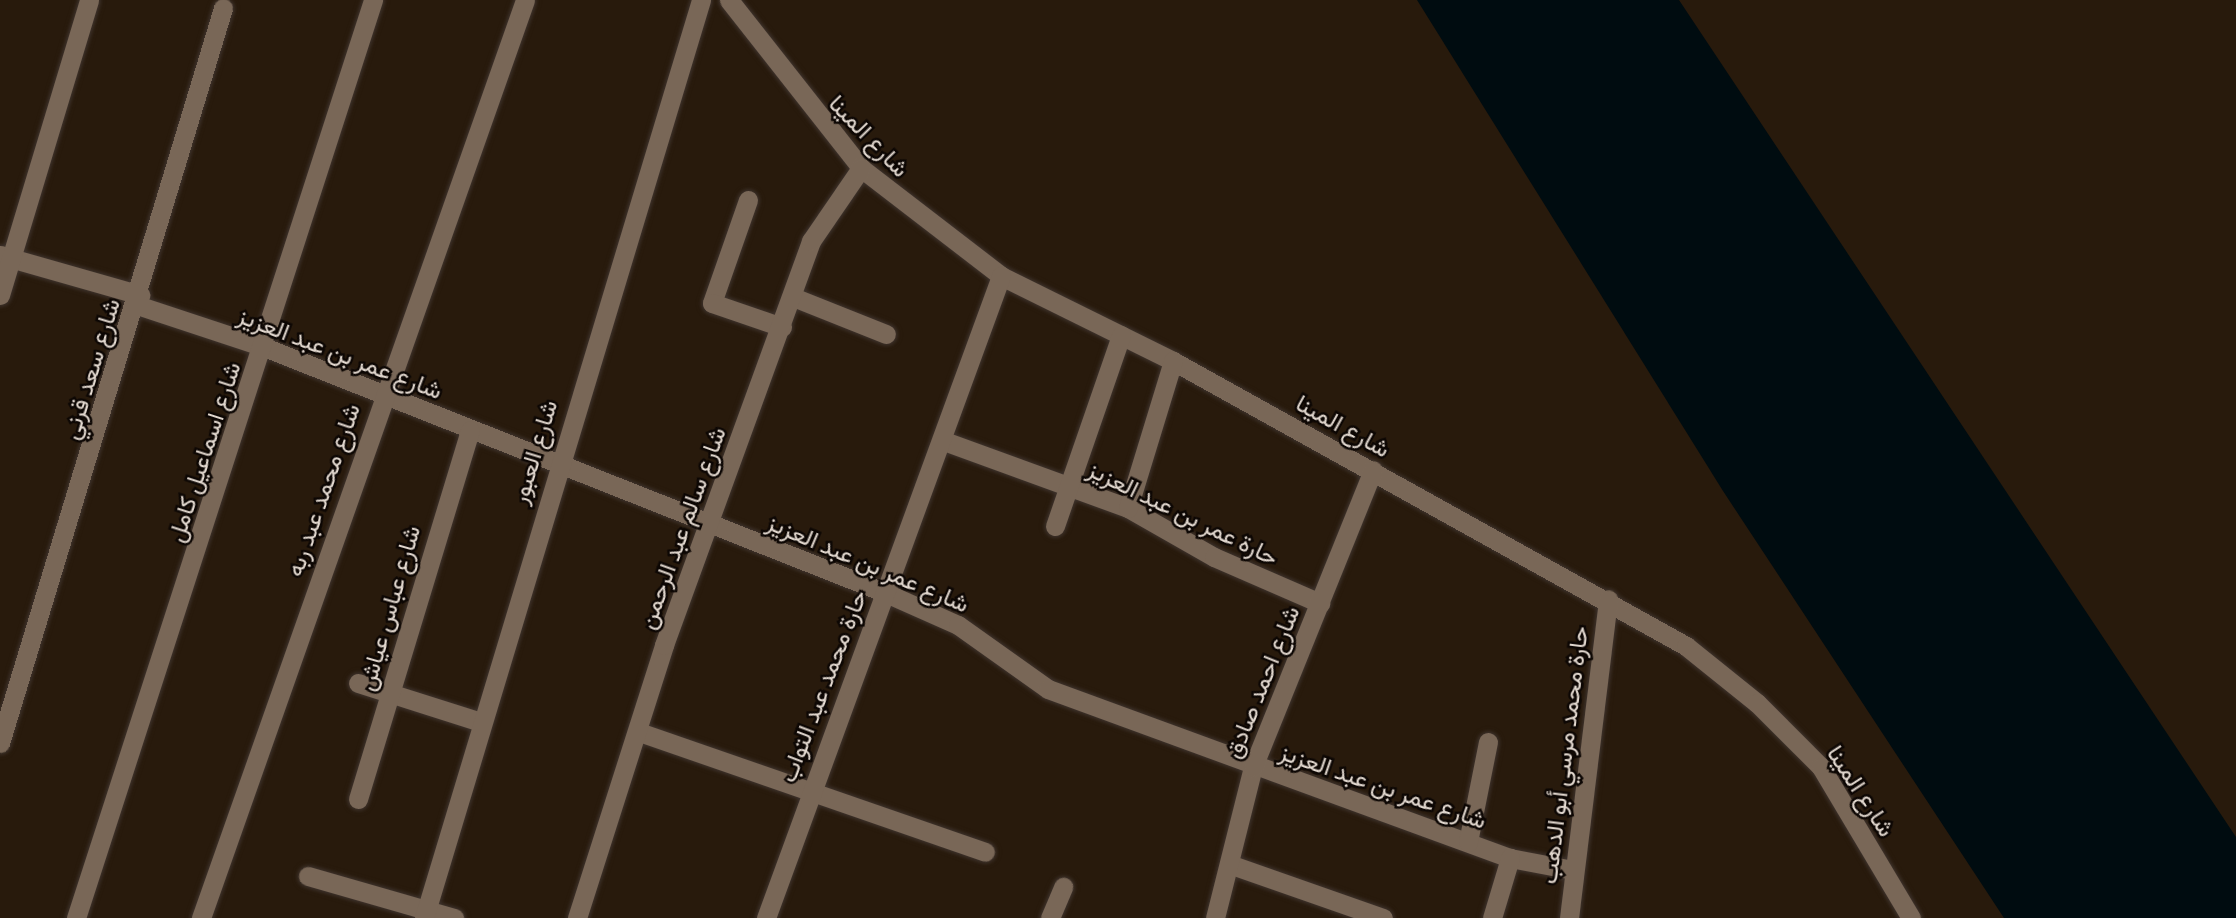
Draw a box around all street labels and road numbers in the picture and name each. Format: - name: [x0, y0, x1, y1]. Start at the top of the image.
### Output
- street label: شارع المينا: [823, 89, 915, 183]
- street label: شارع سعد قرني: [56, 295, 126, 443]
- street label: شارع عمر بن عبد العزيز: [234, 301, 446, 405]
- street label: شارع اسماعيل كامل: [161, 358, 247, 546]
- street label: شارع المينا: [1291, 388, 1395, 464]
- street label: شارع العبور: [505, 397, 563, 507]
- street label: شارع محمد عبد ربه: [280, 400, 366, 580]
- street label: شارع سالم عبد الرحمن: [632, 423, 732, 633]
- street label: حارة عمر بن عبد العزيز: [1083, 454, 1283, 572]
- street label: شارع عمر بن عبد العزيز: [763, 507, 973, 619]
- street label: شارع عباس عياش: [352, 522, 426, 694]
- street label: حارة محمد عبد التواب: [773, 586, 873, 786]
- street label: شارع احمد صادق: [1218, 602, 1306, 762]
- street label: حارة محمد مرسي أبو الدهب: [1534, 624, 1594, 886]
- street label: شارع عمر بن عبد العزيز: [1276, 737, 1490, 835]
- street label: شارع المينا: [1821, 740, 1901, 842]

